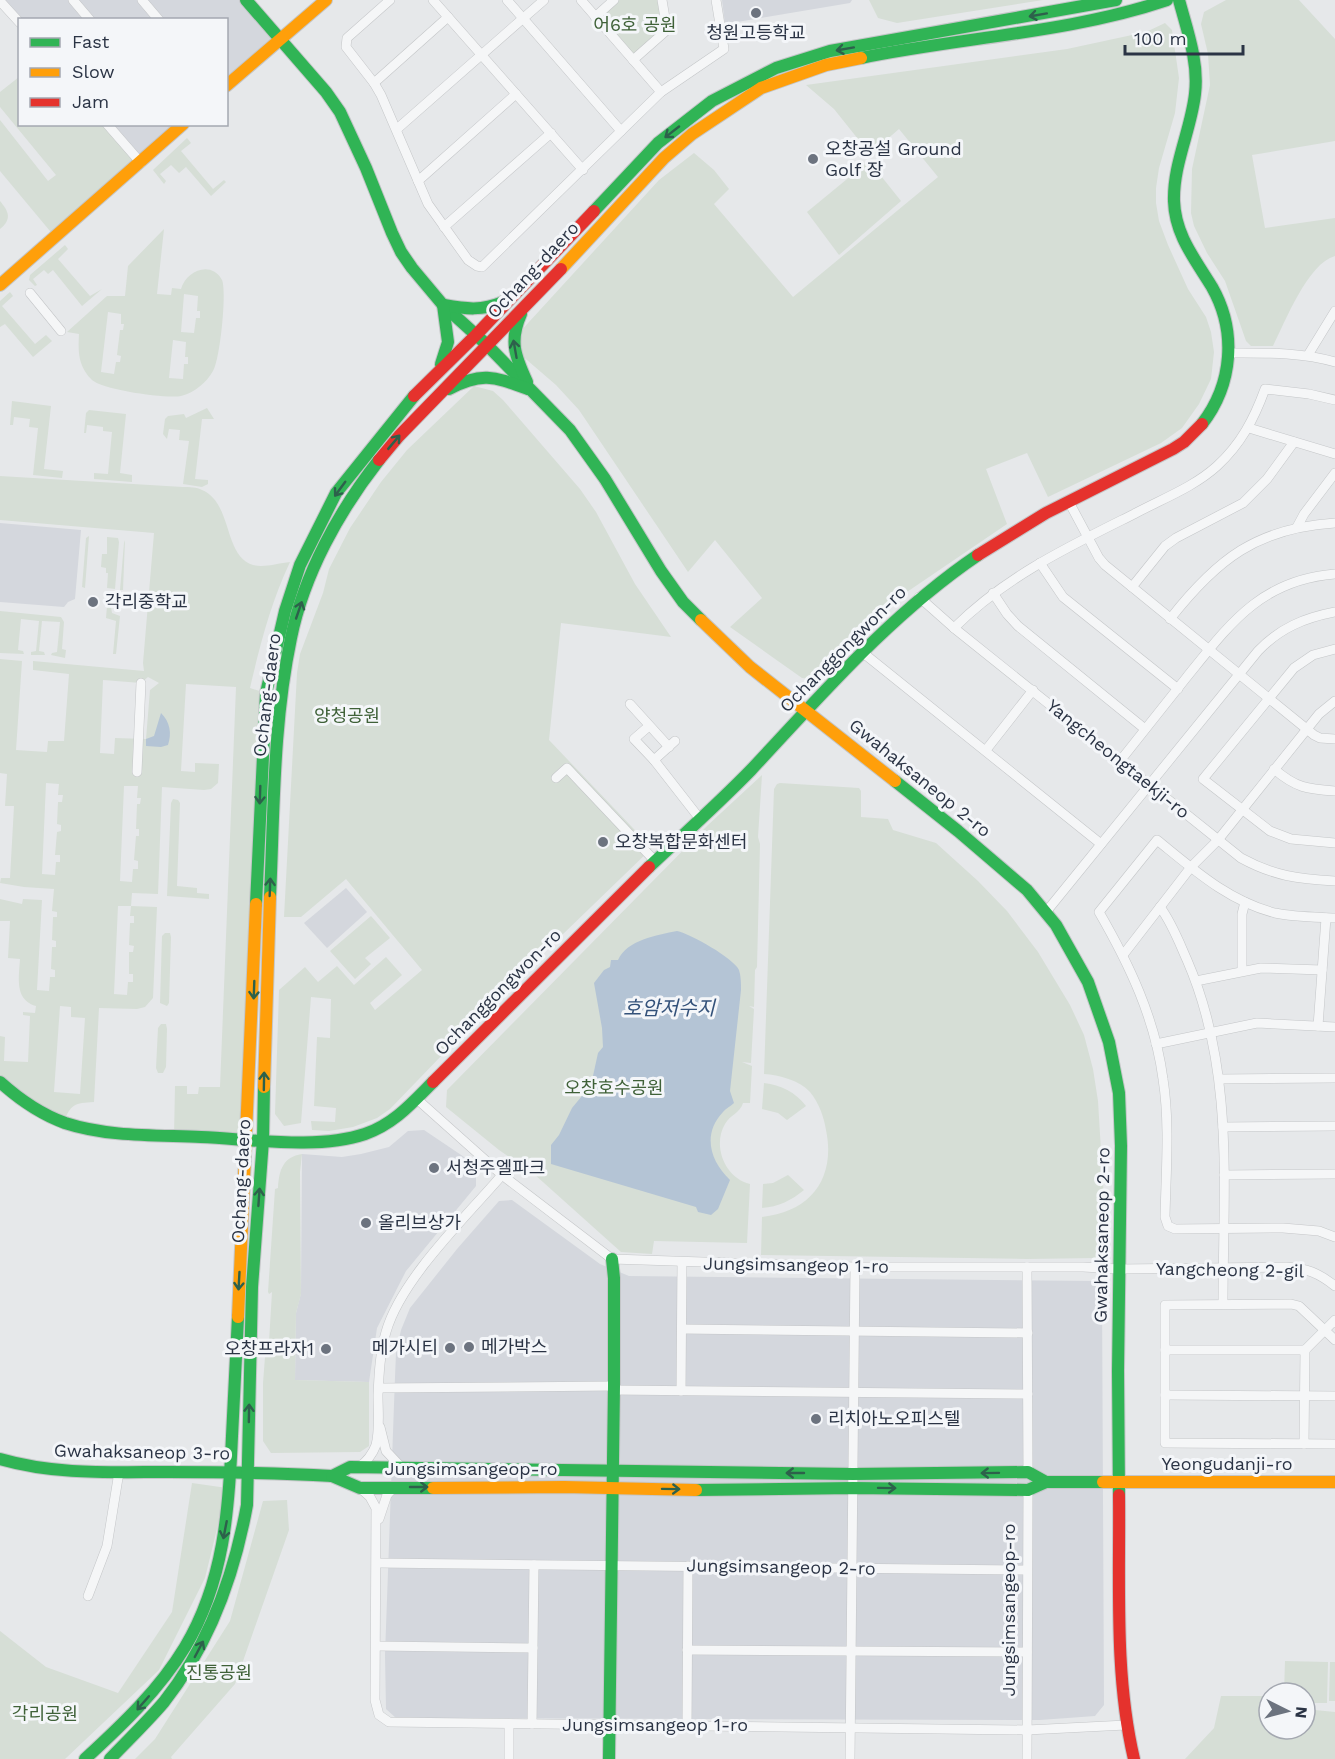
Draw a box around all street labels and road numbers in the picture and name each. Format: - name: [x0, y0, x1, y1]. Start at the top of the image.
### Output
- street label: Ochang-daero: [483, 217, 583, 322]
- street label: Ochanggongwon-ro: [775, 581, 910, 716]
- street label: Ochang-daero: [248, 632, 285, 758]
- street label: Yangcheongtaekji-ro: [1043, 695, 1194, 823]
- street label: Gwahaksaneop 2-ro: [845, 714, 995, 841]
- street label: Ochanggongwon-ro: [430, 924, 565, 1059]
- street label: Ochang-daero: [227, 1118, 254, 1244]
- street label: Gwahaksaneop 2-ro: [1089, 1147, 1114, 1323]
- street label: Jungsimsangeop 1-ro: [703, 1252, 889, 1277]
- street label: Yangcheong 2-gil: [1156, 1258, 1305, 1281]
- street label: Gwahaksaneop 3-ro: [54, 1439, 230, 1464]
- street label: Yeongudanji-ro: [1161, 1453, 1293, 1474]
- street label: Jungsimsangeop-ro: [384, 1458, 558, 1479]
- street label: Jungsimsangeop-ro: [998, 1523, 1019, 1697]
- street label: Jungsimsangeop 2-ro: [686, 1554, 876, 1579]
- street label: Jungsimsangeop 1-ro: [562, 1714, 748, 1735]

